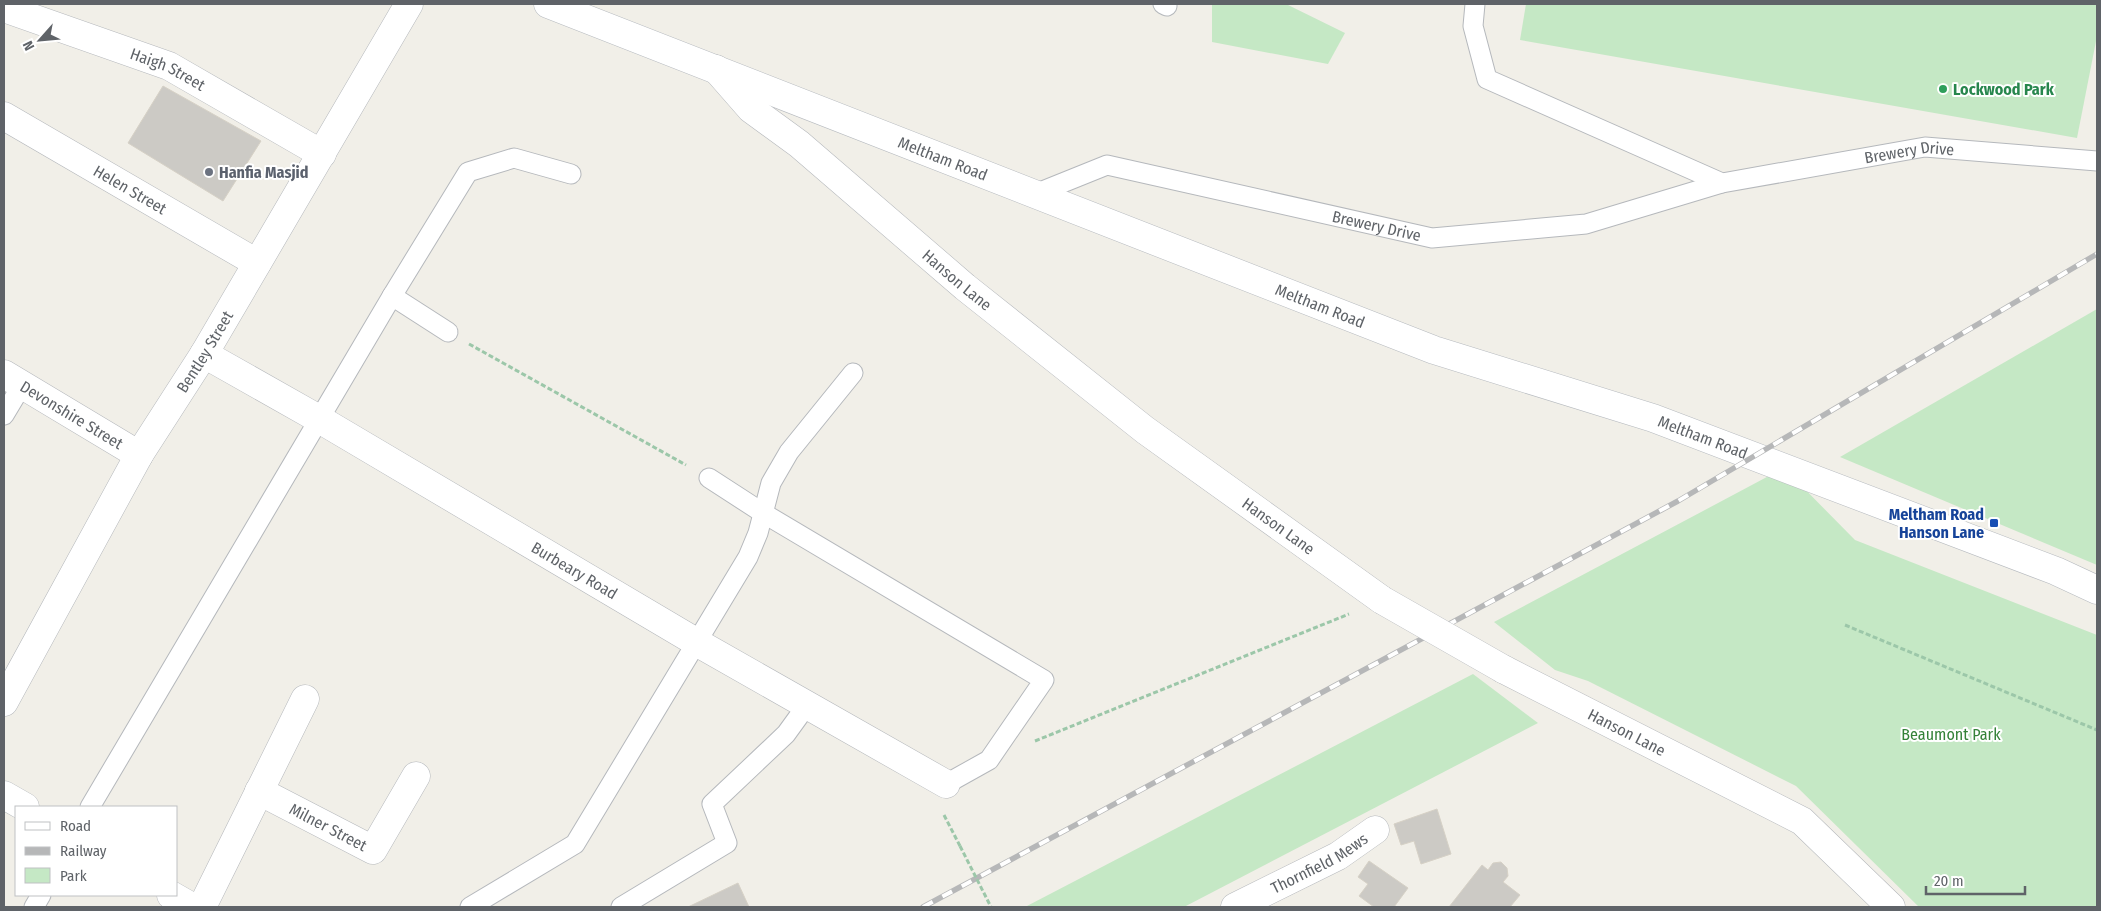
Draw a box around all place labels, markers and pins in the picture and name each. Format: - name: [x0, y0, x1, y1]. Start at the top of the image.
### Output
- place label: Lockwood Park: [1953, 80, 2055, 99]
- marker: Lockwood Park: [1937, 83, 1949, 95]
- place label: Hanfia Masjid: [219, 163, 308, 182]
- marker: Hanfia Masjid: [203, 166, 215, 178]
- place label: Meltham Road Hanson Lane: [1889, 505, 1984, 542]
- marker: Meltham Road Hanson Lane: [1988, 517, 2000, 529]

